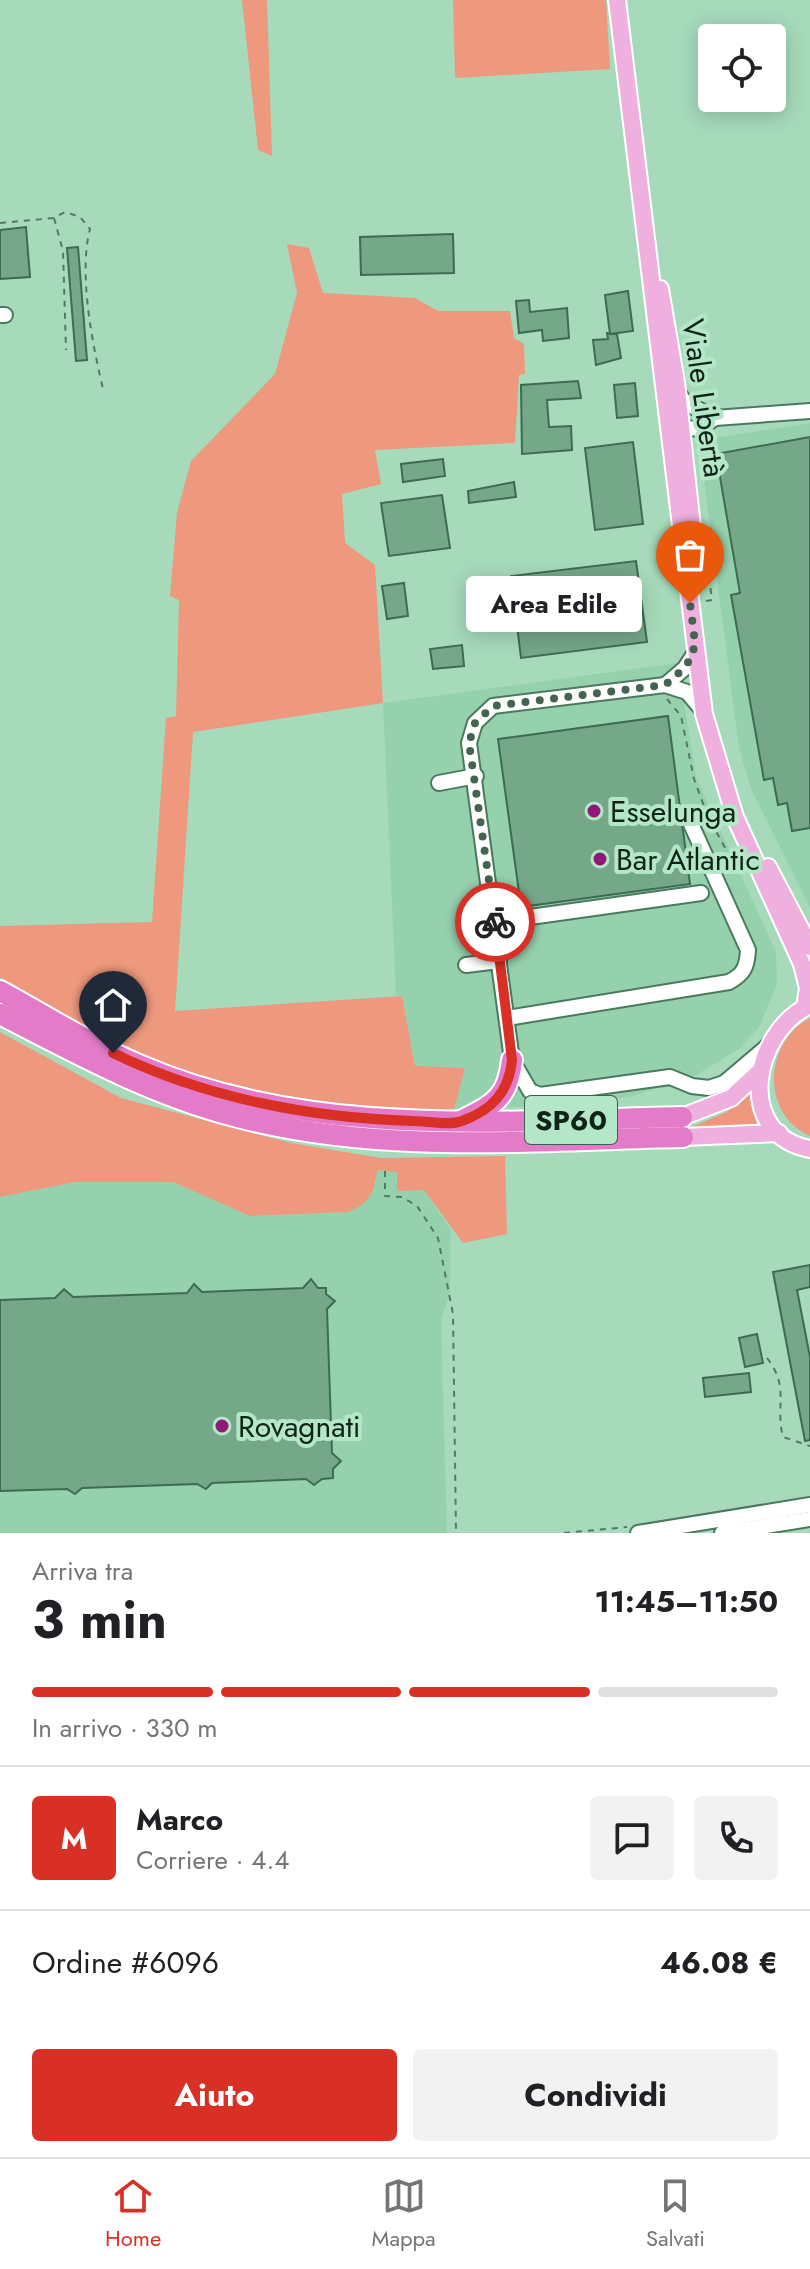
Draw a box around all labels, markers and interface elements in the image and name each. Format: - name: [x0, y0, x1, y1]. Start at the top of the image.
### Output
- map controls: [698, 24, 786, 112]
- button: locate: [698, 24, 786, 112]
- street label: Viale Libertà: [672, 316, 736, 480]
- pin: [656, 521, 724, 603]
- icon: bag: [668, 533, 712, 577]
- callout: Area Edile: [466, 575, 642, 631]
- text: Area Edile: [491, 585, 617, 623]
- place label: Esselunga: [610, 790, 736, 833]
- marker: Esselunga: [585, 802, 603, 820]
- place label: Bar Atlantic: [616, 838, 760, 881]
- marker: Bar Atlantic: [591, 850, 609, 868]
- courier: [455, 882, 535, 962]
- icon: bike: [473, 900, 517, 944]
- pin: [79, 971, 147, 1053]
- icon: home: [91, 983, 135, 1027]
- road number: SP60: [525, 1096, 617, 1144]
- place label: Rovagnati: [238, 1405, 361, 1448]
- marker: Rovagnati: [213, 1417, 231, 1435]
- text: Arriva tra: [32, 1552, 133, 1590]
- text: 11:45–11:50: [595, 1580, 778, 1623]
- text: 3 min: [32, 1582, 167, 1658]
- text: In arrivo · 330 m: [32, 1709, 218, 1747]
- button: chat: [590, 1796, 674, 1880]
- button: phone: [694, 1796, 778, 1880]
- text: Marco: [136, 1798, 223, 1841]
- text: M: [61, 1817, 87, 1860]
- text: Corriere · 4.4: [136, 1841, 289, 1879]
- text: Ordine #6096: [32, 1941, 219, 1984]
- text: 46.08 €: [660, 1941, 778, 1984]
- button: Aiuto: [32, 2049, 397, 2141]
- button: Condividi: [413, 2049, 778, 2141]
- tab: Home: [105, 2174, 161, 2254]
- tab: Mappa: [372, 2174, 436, 2254]
- tab: Salvati: [646, 2174, 705, 2254]

